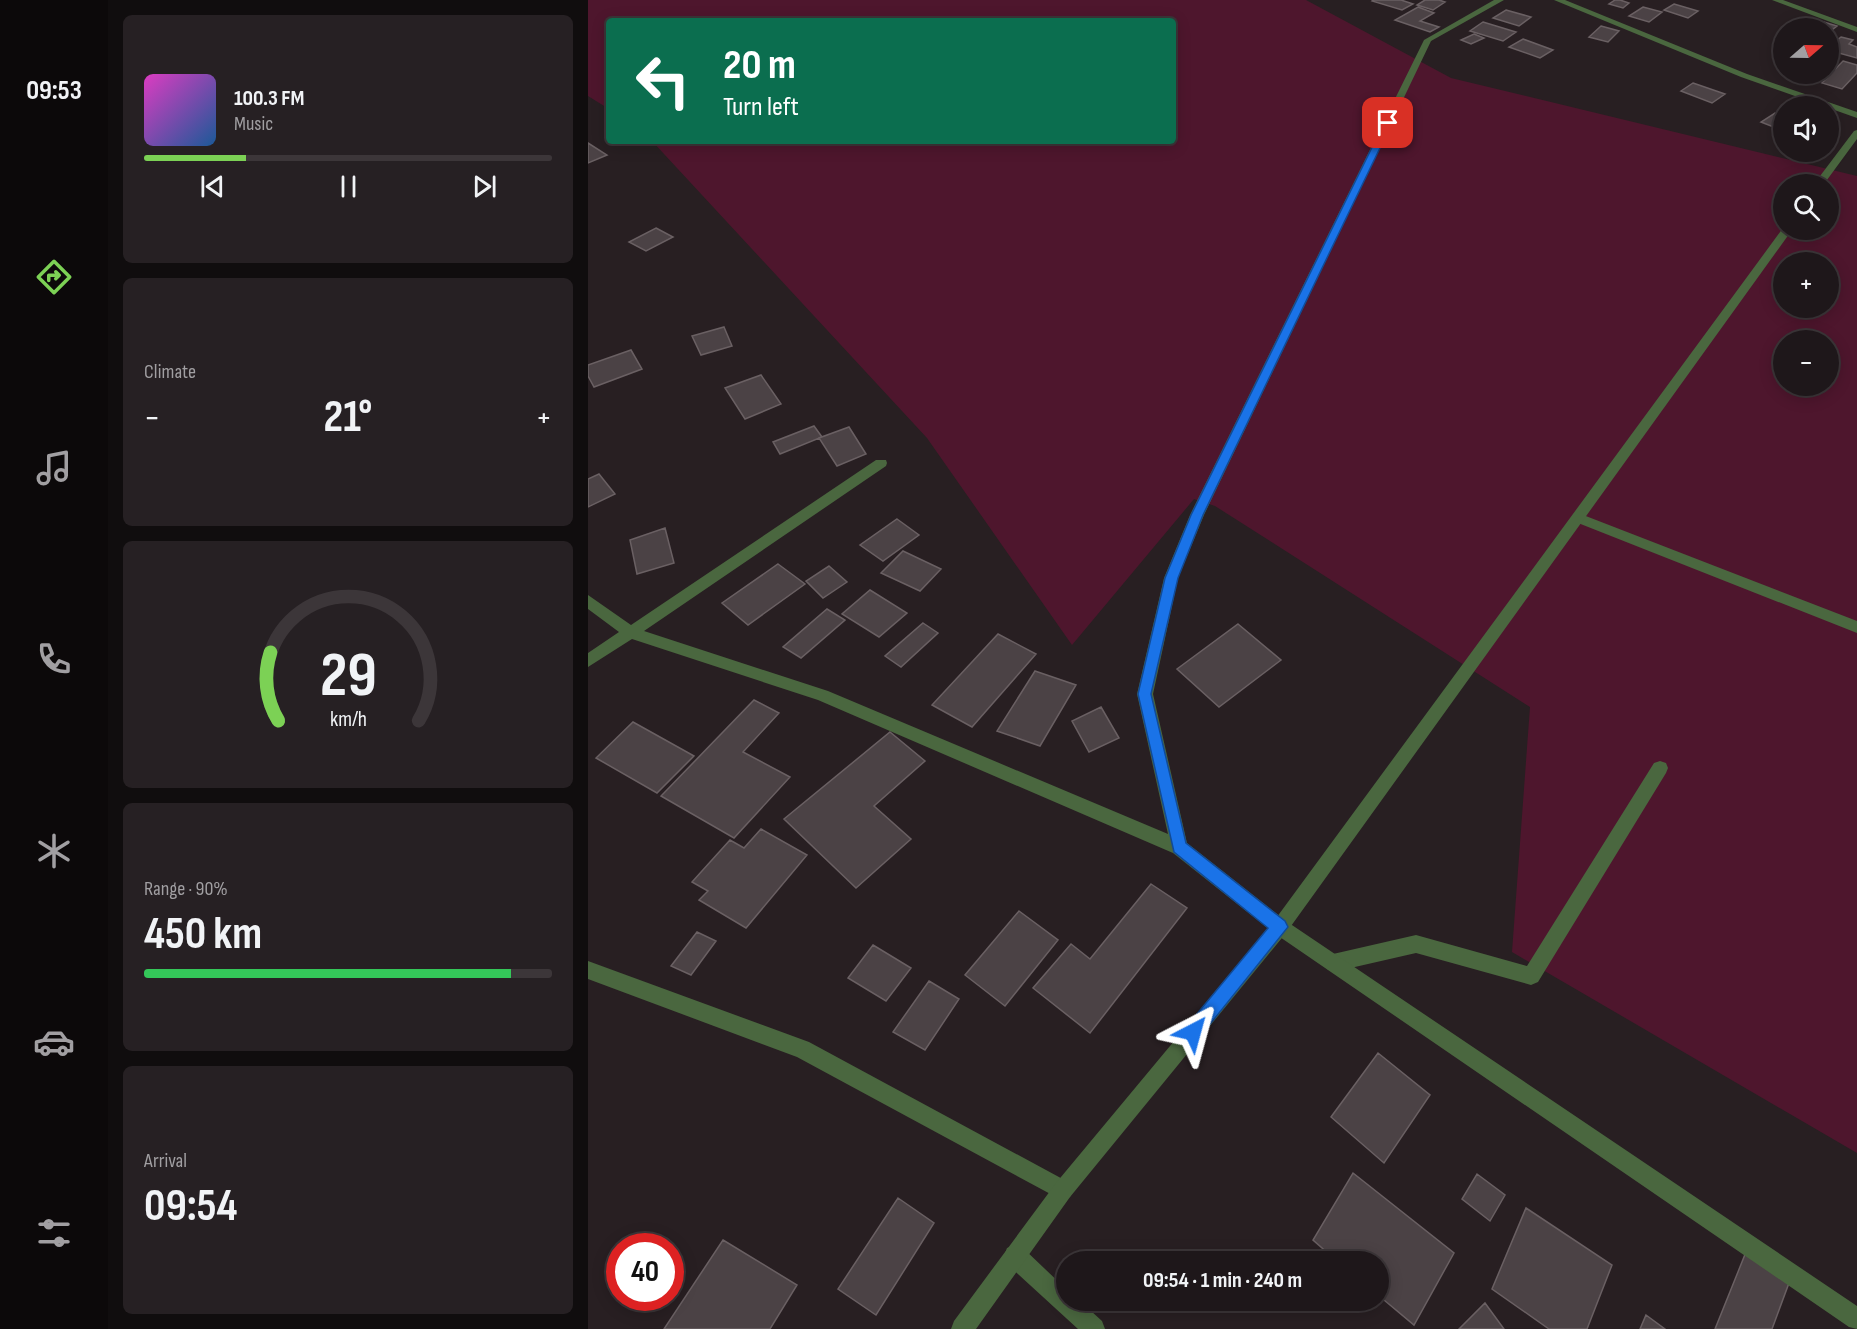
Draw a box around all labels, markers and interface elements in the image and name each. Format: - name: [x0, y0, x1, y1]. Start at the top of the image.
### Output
- north arrow: [1773, 18, 1839, 84]
- map controls: [1773, 18, 1839, 396]
- text: 20 m: [723, 40, 796, 91]
- icon: left: [624, 42, 702, 120]
- text: 09:53: [26, 75, 82, 107]
- text: 100.3 FM: [234, 85, 305, 112]
- text: Turn left: [723, 91, 799, 123]
- button: sound: [1773, 96, 1839, 162]
- pin: [1362, 97, 1413, 148]
- icon: arrive: [1371, 106, 1404, 139]
- text: Music: [234, 112, 273, 136]
- icon: previous: [196, 170, 229, 203]
- icon: pause: [332, 170, 365, 203]
- icon: next: [468, 170, 501, 203]
- button: search: [1773, 174, 1839, 240]
- button: +: [1773, 252, 1839, 318]
- icon: directions: [33, 256, 75, 298]
- button: −: [1773, 330, 1839, 396]
- text: Climate: [144, 360, 196, 384]
- text: 21°: [324, 390, 372, 445]
- text: −: [144, 398, 160, 438]
- text: +: [536, 398, 552, 438]
- icon: music: [33, 447, 75, 489]
- icon: phone: [33, 638, 75, 680]
- text: 29: [320, 640, 376, 715]
- text: km/h: [329, 708, 367, 733]
- icon: climate: [33, 830, 75, 872]
- text: Range · 90%: [144, 877, 228, 901]
- text: 450 km: [144, 907, 262, 962]
- position arrow: [1161, 1000, 1225, 1064]
- icon: car: [33, 1021, 75, 1063]
- text: Arrival: [144, 1149, 187, 1173]
- text: 09:54: [144, 1179, 238, 1234]
- icon: filters: [33, 1212, 75, 1254]
- speed limit sign: 40: [606, 1233, 684, 1311]
- text: 09:54 · 1 min · 240 m: [1143, 1267, 1302, 1294]

